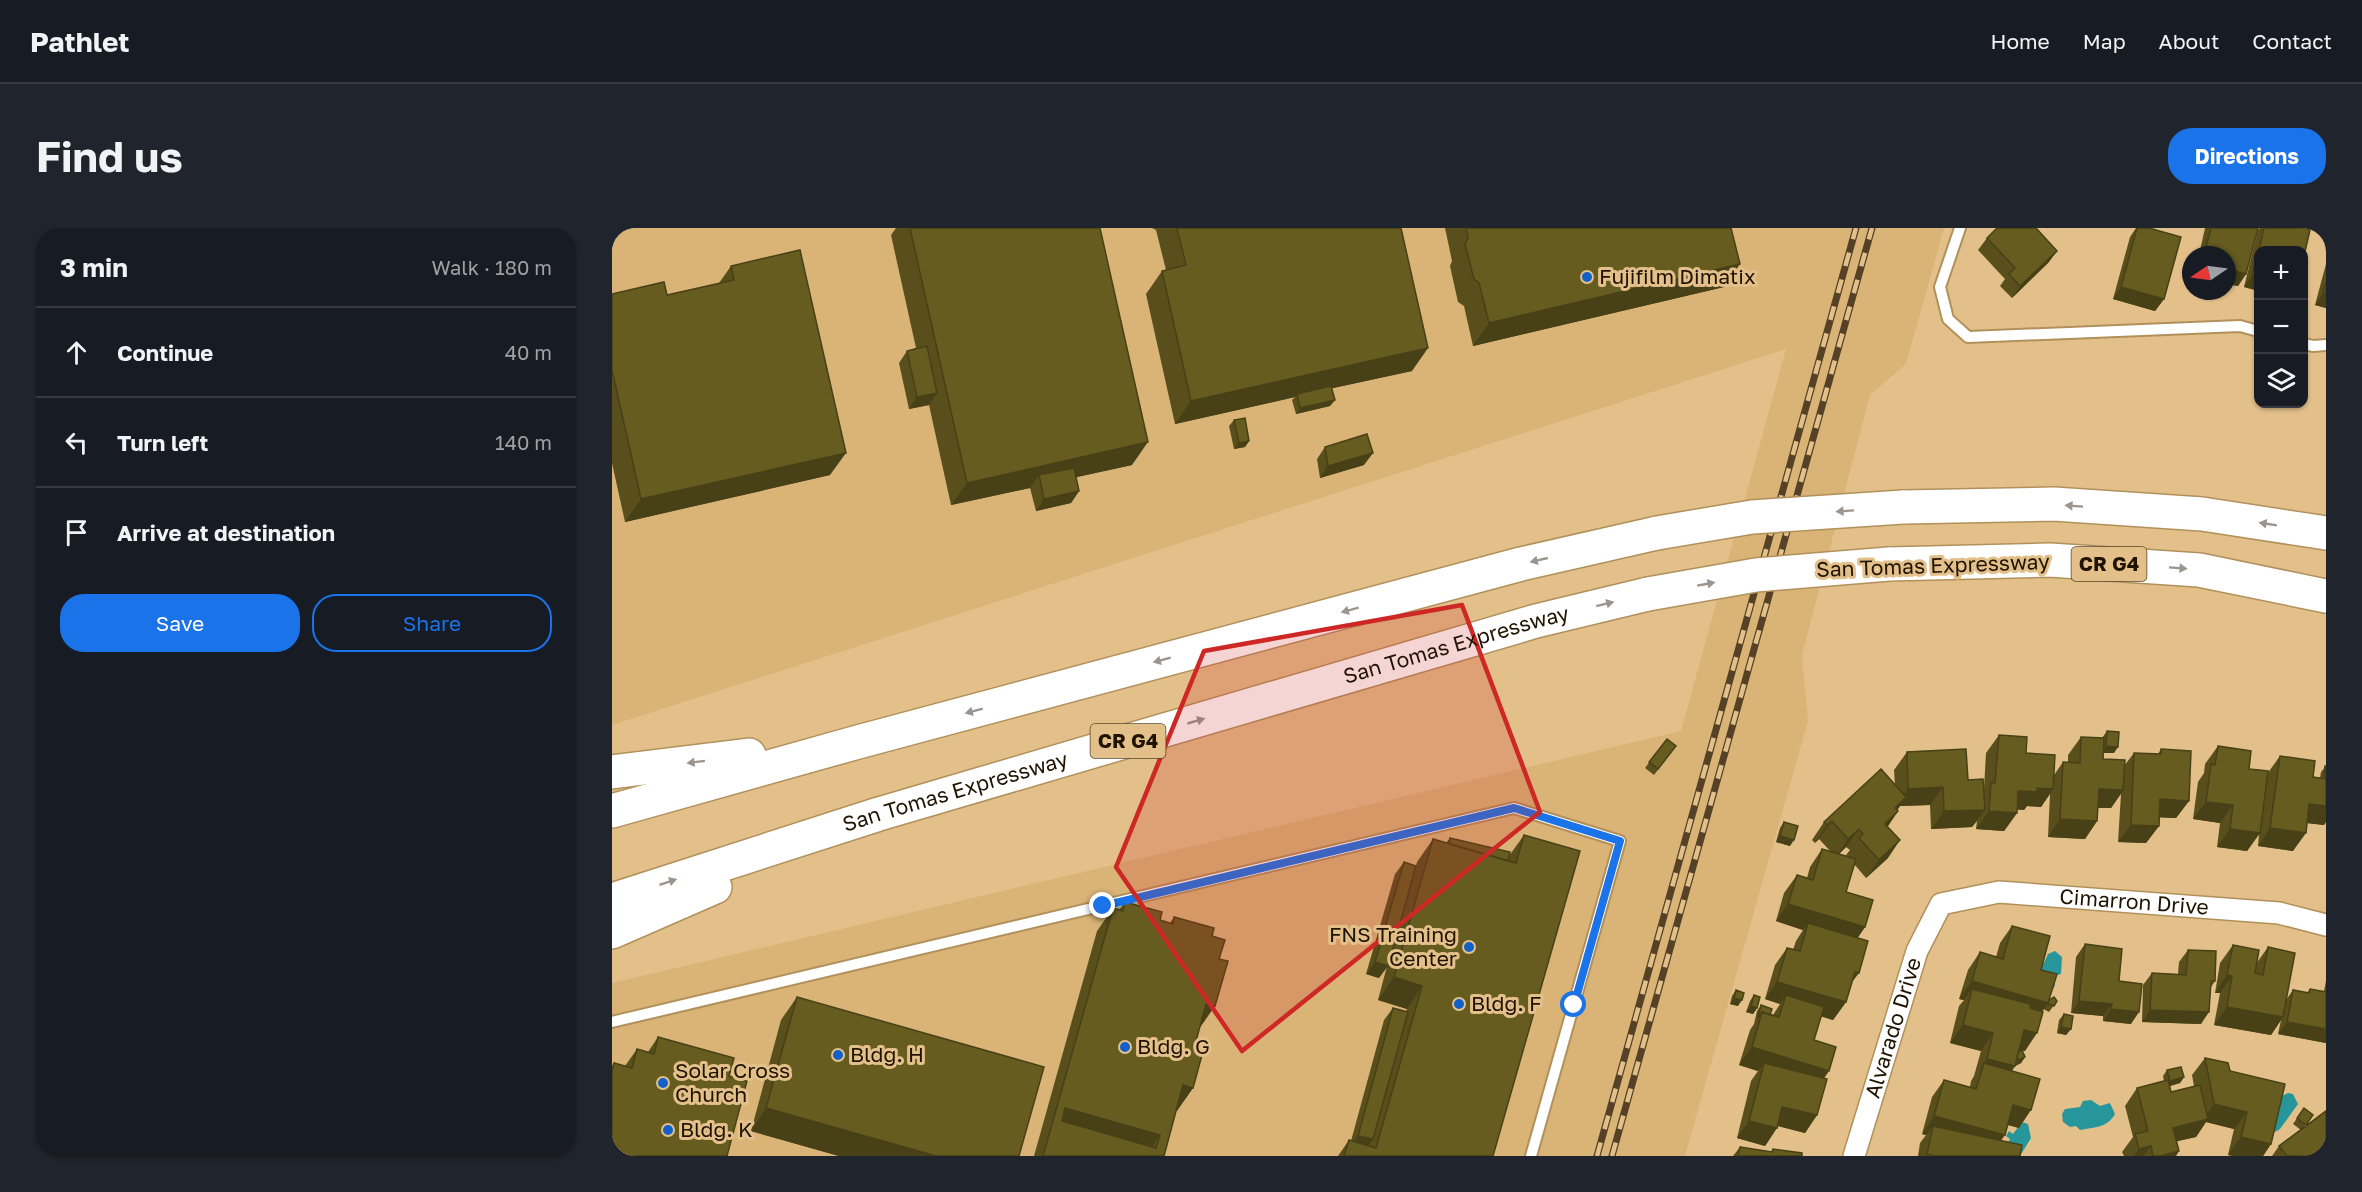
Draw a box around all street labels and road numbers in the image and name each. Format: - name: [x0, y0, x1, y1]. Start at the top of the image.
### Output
- road number: CR G4: [2072, 547, 2146, 581]
- street label: San Tomas Expressway: [1816, 548, 2050, 582]
- street label: San Tomas Expressway: [1340, 599, 1572, 689]
- road number: CR G4: [1090, 724, 1166, 758]
- street label: San Tomas Expressway: [839, 745, 1071, 837]
- street label: Cimarron Drive: [2059, 883, 2210, 920]
- street label: Alvarado Drive: [1859, 954, 1926, 1101]

